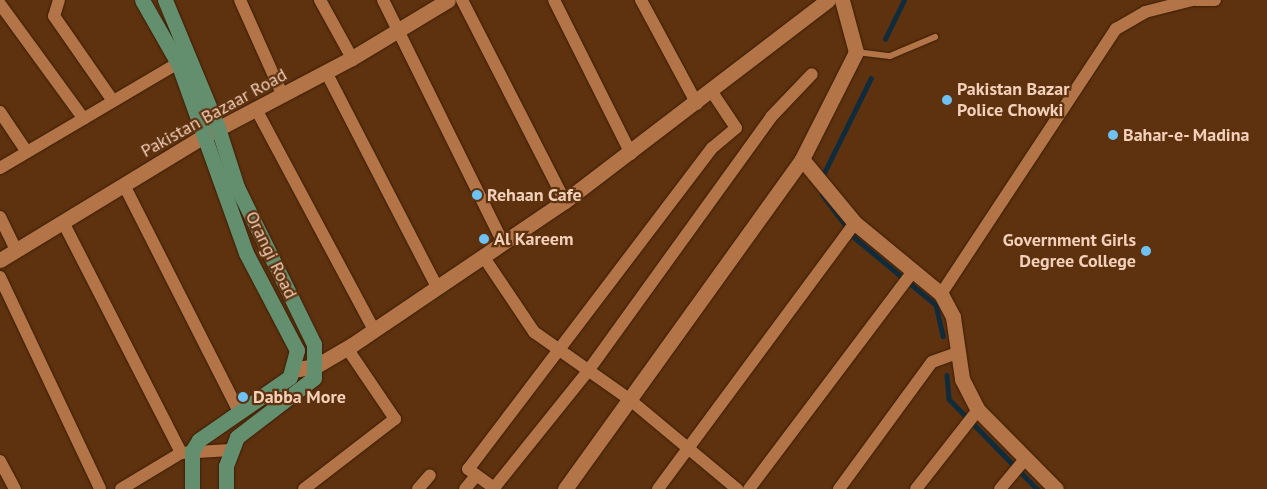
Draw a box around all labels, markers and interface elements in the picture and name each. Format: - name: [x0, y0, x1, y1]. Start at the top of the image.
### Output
- street label: Pakistan Bazaar Road: [137, 64, 291, 162]
- place label: Pakistan Bazar Police Chowki: [957, 79, 1070, 122]
- marker: Pakistan Bazar Police Chowki: [941, 94, 953, 106]
- place label: Bahar-e- Madina: [1123, 124, 1251, 146]
- marker: Bahar-e- Madina: [1107, 129, 1119, 141]
- place label: Rehaan Cafe: [487, 184, 582, 206]
- marker: Rehaan Cafe: [471, 189, 483, 201]
- street label: Orangi Road: [241, 208, 301, 302]
- place label: Al Kareem: [494, 228, 573, 250]
- place label: Government Girls Degree College: [1003, 230, 1136, 272]
- marker: Al Kareem: [478, 233, 490, 245]
- marker: Government Girls Degree College: [1140, 245, 1152, 257]
- place label: Dabba More: [253, 386, 346, 408]
- marker: Dabba More: [237, 391, 249, 403]

